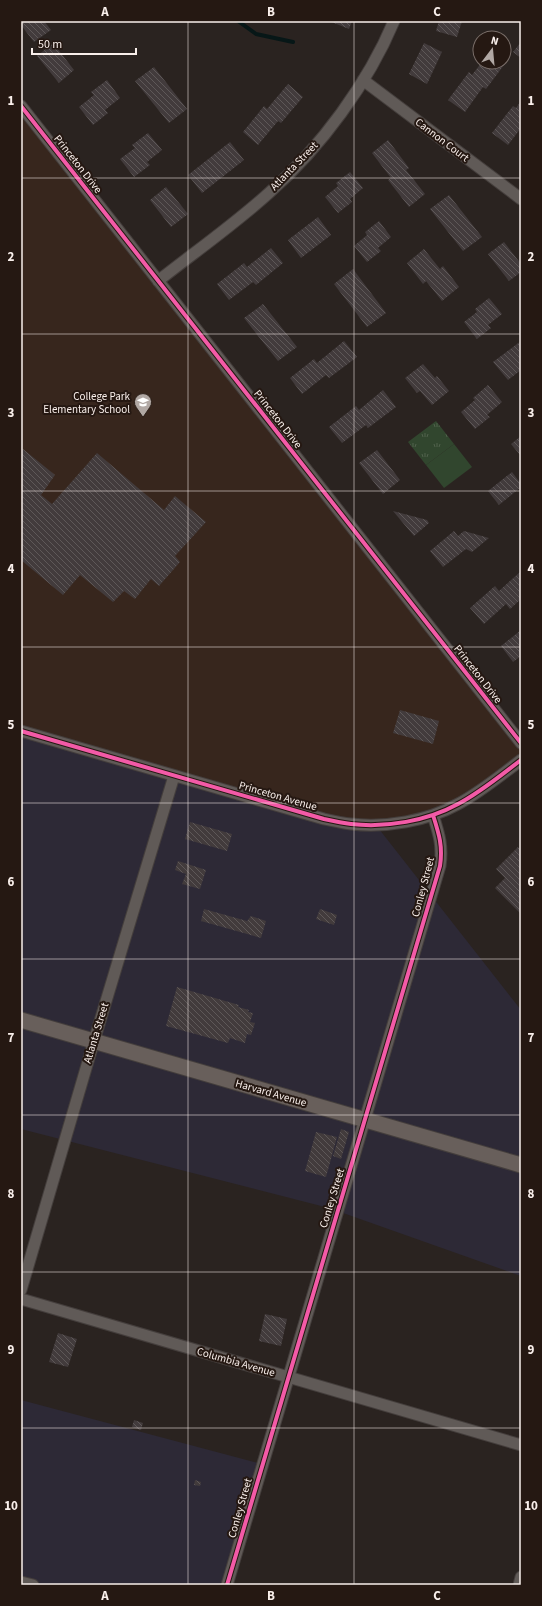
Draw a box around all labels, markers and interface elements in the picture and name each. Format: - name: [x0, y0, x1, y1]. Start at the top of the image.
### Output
- text: A: [100, 3, 109, 21]
- text: B: [267, 3, 275, 21]
- text: C: [433, 3, 441, 21]
- scale bar: [32, 30, 136, 56]
- north arrow: [472, 30, 512, 70]
- text: N: [489, 33, 500, 49]
- text: 50 m: [38, 36, 62, 53]
- text: 1: [8, 92, 15, 110]
- text: 1: [528, 92, 535, 110]
- street label: Cannon Court: [412, 115, 472, 165]
- street label: Princeton Drive: [50, 132, 106, 197]
- street label: Atlanta Street: [267, 138, 321, 194]
- text: 2: [8, 248, 15, 266]
- text: 2: [528, 248, 535, 266]
- street label: Princeton Drive: [250, 387, 306, 452]
- place label: College Park Elementary School: [43, 389, 131, 417]
- school or university icon: College Park Elementary School: [133, 392, 153, 417]
- text: 3: [8, 404, 15, 422]
- text: 3: [528, 404, 535, 422]
- text: 4: [8, 560, 15, 578]
- text: 4: [528, 560, 535, 578]
- street label: Princeton Drive: [450, 642, 506, 707]
- text: 5: [8, 716, 15, 734]
- text: 5: [528, 716, 535, 734]
- street label: Princeton Avenue: [237, 778, 319, 814]
- street label: Conley Street: [408, 855, 438, 919]
- text: 6: [8, 873, 15, 891]
- text: 6: [528, 873, 535, 891]
- street label: Atlanta Street: [80, 1001, 112, 1065]
- text: 7: [8, 1029, 15, 1047]
- text: 7: [528, 1029, 535, 1047]
- street label: Harvard Avenue: [234, 1076, 309, 1110]
- street label: Conley Street: [316, 1166, 348, 1230]
- text: 8: [8, 1185, 15, 1203]
- text: 8: [528, 1185, 535, 1203]
- text: 9: [8, 1341, 15, 1359]
- text: 9: [528, 1341, 535, 1359]
- street label: Columbia Avenue: [195, 1344, 277, 1380]
- street label: Conley Street: [224, 1476, 256, 1540]
- text: 10: [4, 1497, 18, 1515]
- text: 10: [524, 1497, 538, 1515]
- text: A: [100, 1587, 109, 1605]
- text: B: [267, 1587, 275, 1605]
- text: C: [433, 1587, 441, 1605]

